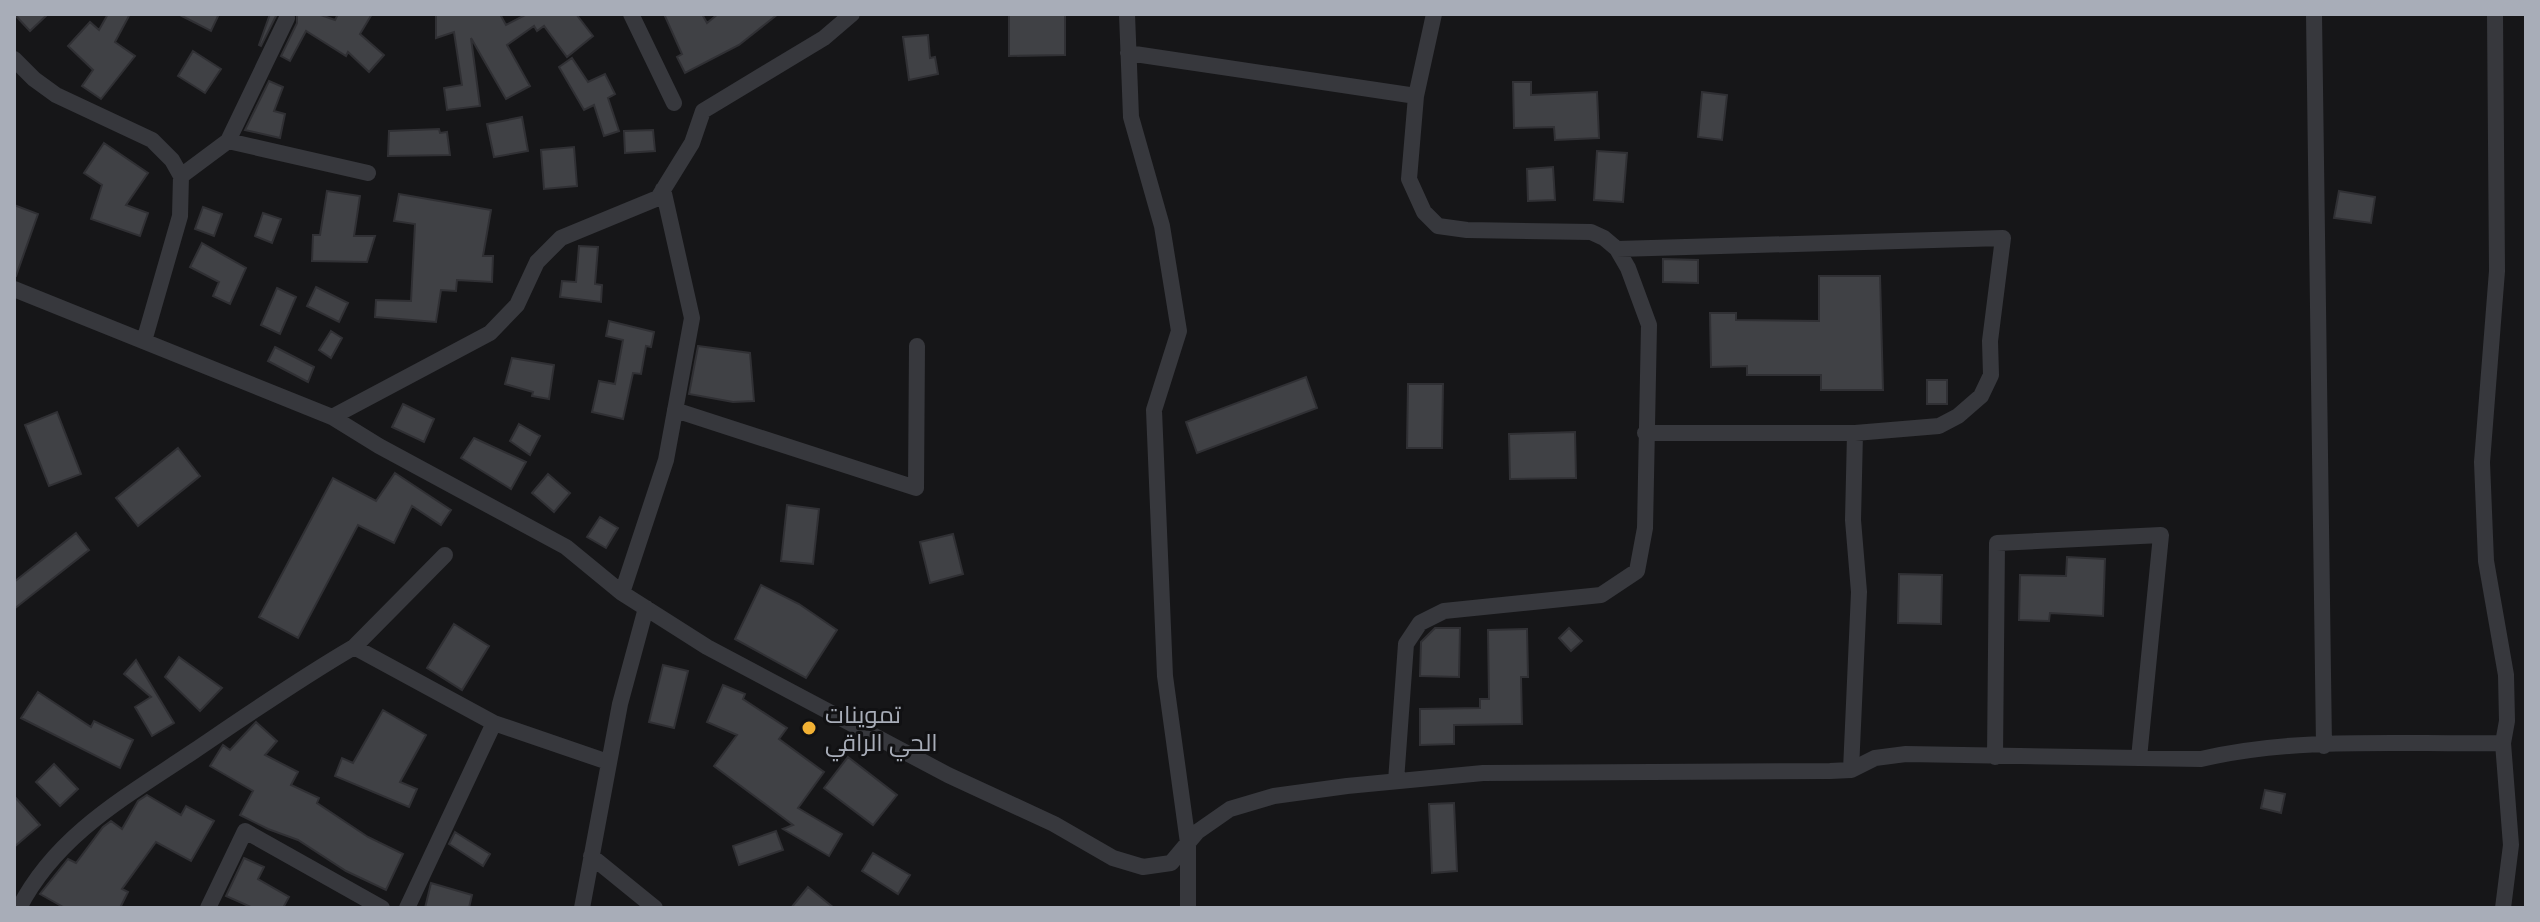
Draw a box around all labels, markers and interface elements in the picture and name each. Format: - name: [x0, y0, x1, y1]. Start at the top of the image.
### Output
- place label: تموينات الحي الراقي: [825, 699, 938, 762]
- marker: تموينات الحي الراقي: [800, 719, 818, 737]

